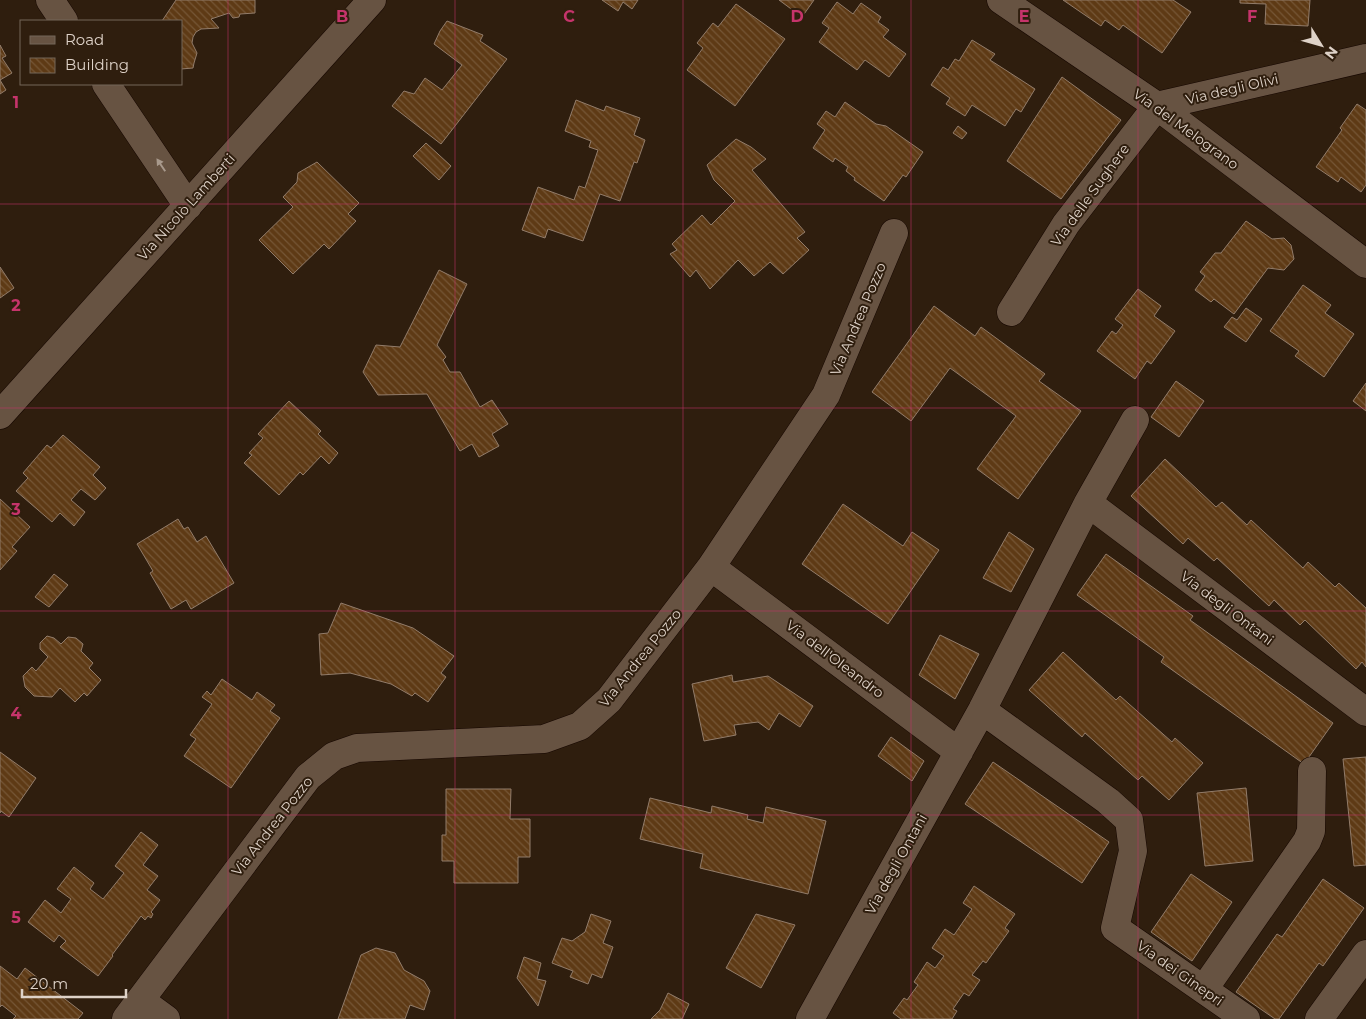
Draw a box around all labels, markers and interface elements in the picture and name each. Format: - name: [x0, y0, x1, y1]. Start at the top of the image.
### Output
- text: B: [336, 7, 348, 26]
- text: C: [563, 7, 575, 26]
- text: D: [790, 7, 804, 26]
- text: E: [1019, 7, 1029, 26]
- text: F: [1247, 7, 1257, 26]
- legend: [20, 20, 182, 85]
- north arrow: [1296, 20, 1346, 70]
- text: Road: [65, 30, 104, 49]
- text: N: [1321, 43, 1342, 63]
- text: Building: [65, 55, 129, 74]
- street label: Via degli Olivi: [1184, 70, 1280, 108]
- street label: Via del Melograno: [1130, 85, 1242, 173]
- text: 1: [13, 93, 19, 112]
- street label: Via delle Sughere: [1047, 140, 1133, 250]
- street label: Via Nicolò Lamberti: [133, 150, 239, 264]
- one-way arrow: [156, 159, 165, 172]
- street label: Via Andrea Pozzo: [826, 259, 890, 378]
- text: 2: [11, 296, 21, 315]
- text: 3: [10, 500, 21, 519]
- street label: Via degli Ontani: [1177, 567, 1277, 649]
- street label: Via Andrea Pozzo: [595, 605, 685, 711]
- street label: Via dell'Oleandro: [782, 616, 888, 702]
- text: 4: [10, 704, 22, 723]
- street label: Via Andrea Pozzo: [228, 772, 317, 879]
- street label: Via degli Ontani: [861, 811, 931, 917]
- text: 5: [11, 908, 21, 927]
- street label: Via dei Ginepri: [1133, 936, 1227, 1010]
- scale bar: [22, 966, 126, 998]
- text: 20 m: [30, 974, 68, 993]

